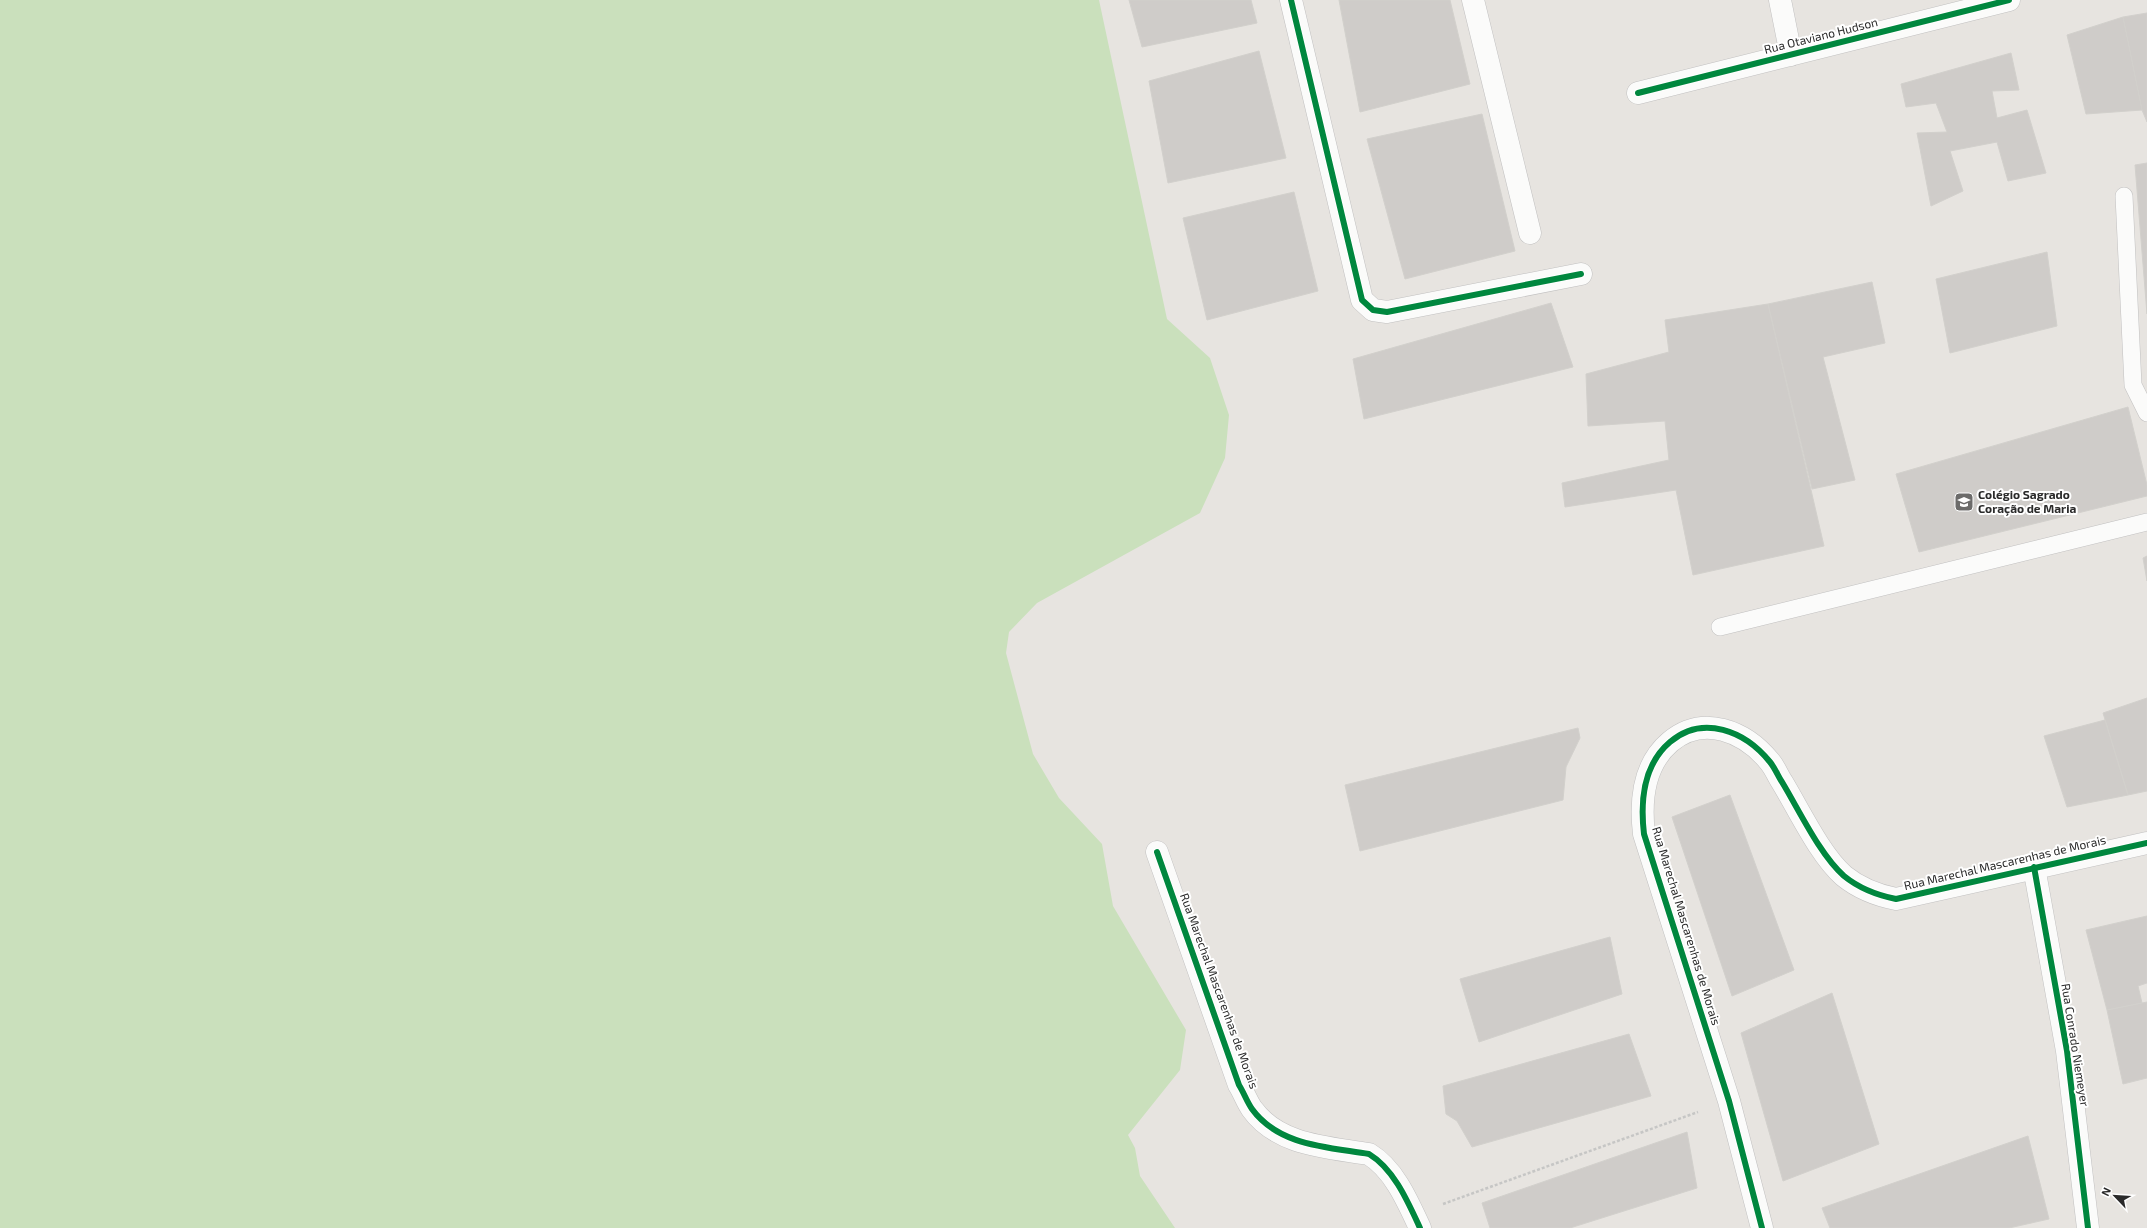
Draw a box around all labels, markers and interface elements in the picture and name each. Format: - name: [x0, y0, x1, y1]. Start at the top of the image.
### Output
- street label: Rua Otaviano Hudson: [1762, 14, 1879, 56]
- place label: Colégio Sagrado Coração de Maria: [1978, 487, 2076, 516]
- school or university icon: Colégio Sagrado Coração de Maria: [1953, 491, 1975, 513]
- street label: Rua Marechal Mascarenhas de Morais: [1650, 825, 1724, 1027]
- street label: Rua Marechal Mascarenhas de Morais: [1902, 832, 2107, 892]
- street label: Rua Marechal Mascarenhas de Morais: [1178, 891, 1262, 1090]
- street label: Rua Conrado Niemeyer: [2059, 982, 2093, 1107]
- north arrow: [2095, 1176, 2135, 1216]
- text: N: [2098, 1185, 2113, 1198]

